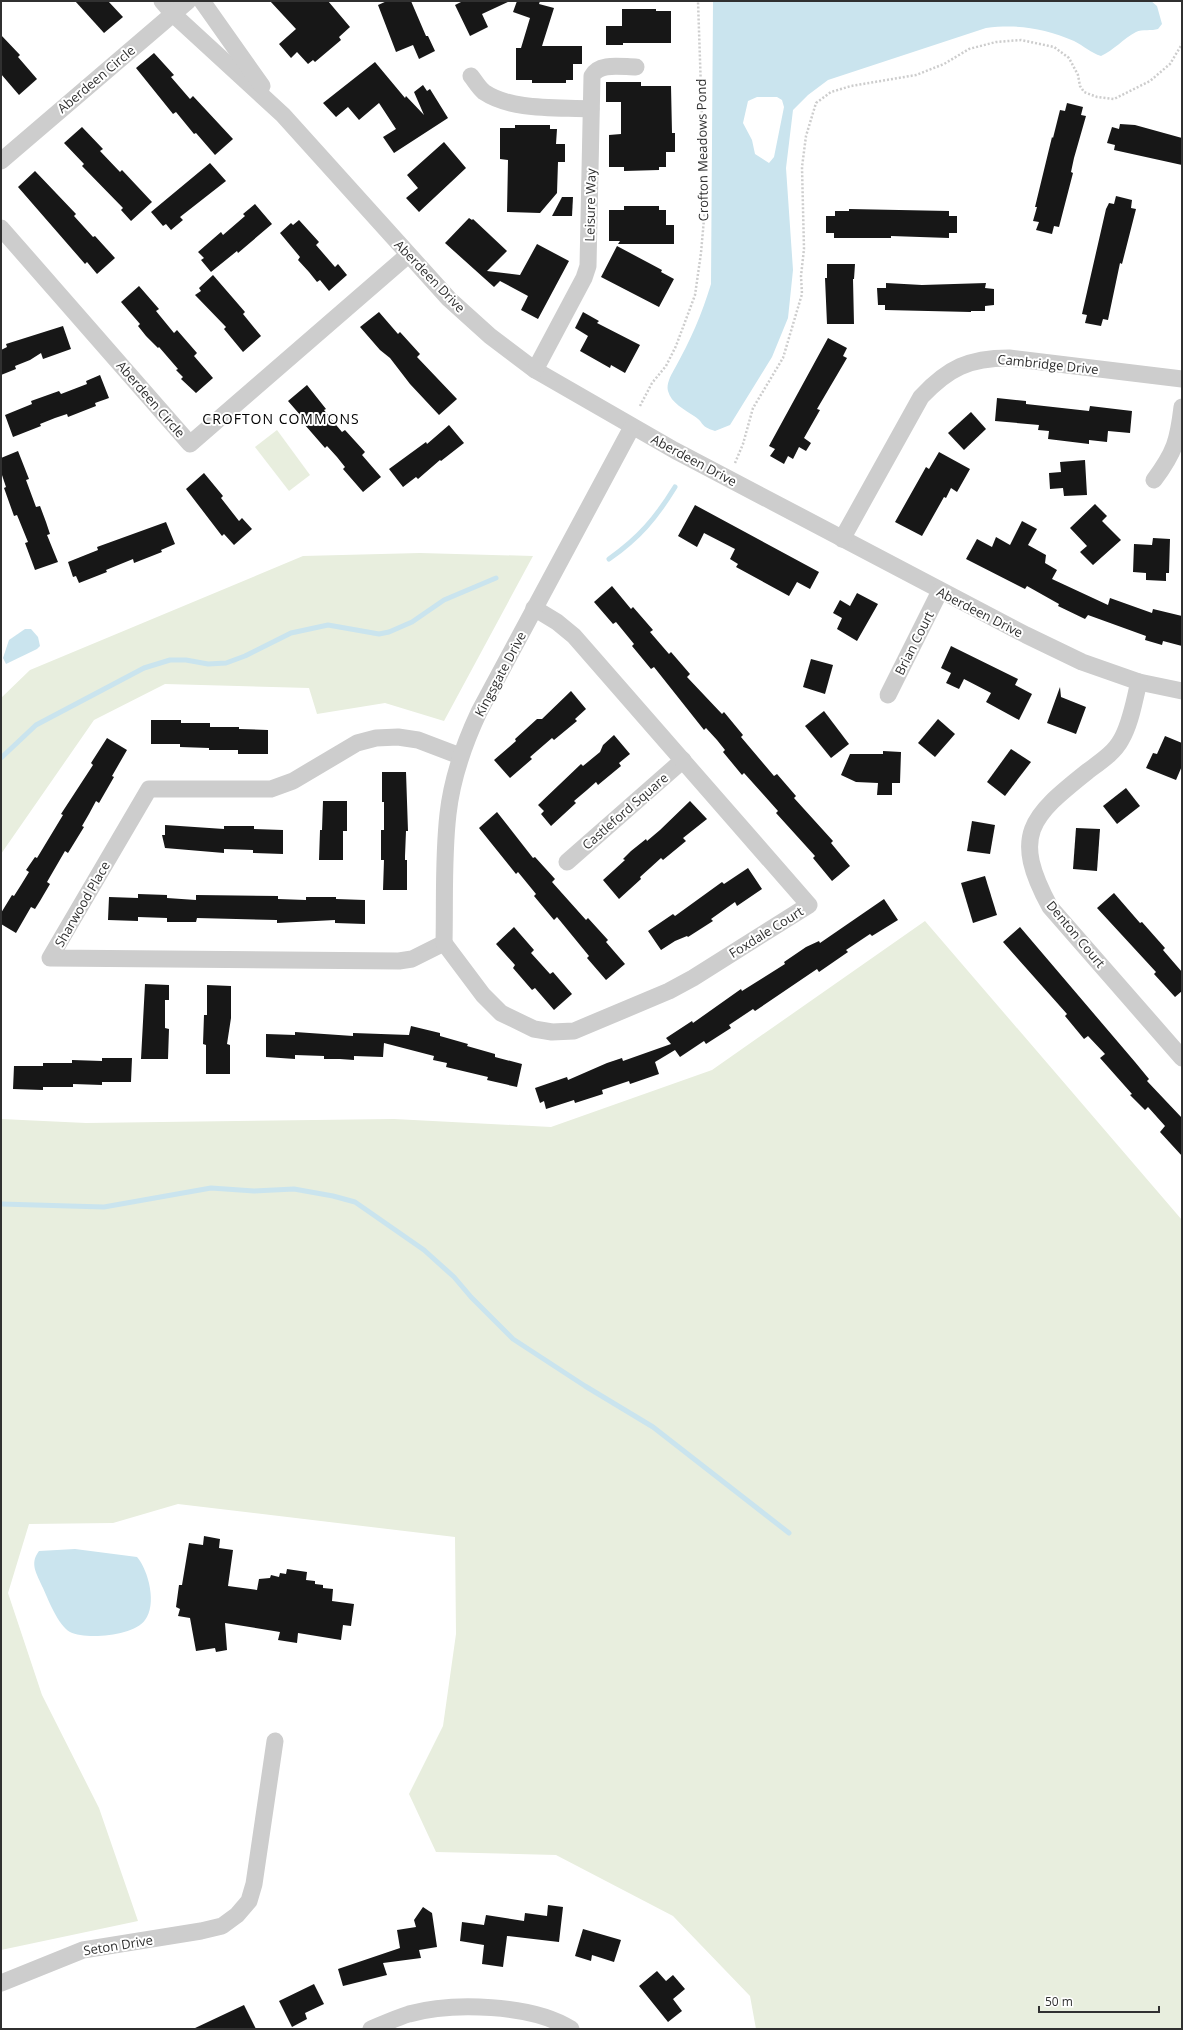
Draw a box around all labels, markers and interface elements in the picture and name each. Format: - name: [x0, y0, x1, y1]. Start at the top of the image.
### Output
- street label: Aberdeen Circle: [53, 41, 139, 117]
- street label: Crofton Meadows Pond: [692, 79, 712, 221]
- street label: Leisure Way: [580, 168, 600, 242]
- street label: Aberdeen Drive: [391, 236, 469, 316]
- street label: Cambridge Drive: [997, 350, 1099, 378]
- street label: Aberdeen Circle: [113, 357, 189, 441]
- district label: CROFTON COMMONS: [202, 409, 360, 428]
- street label: Aberdeen Drive: [648, 430, 740, 490]
- street label: Aberdeen Drive: [934, 583, 1026, 641]
- street label: Brian Court: [890, 608, 938, 678]
- street label: Kingsgate Drive: [470, 628, 530, 720]
- street label: Castleford Square: [578, 769, 672, 853]
- street label: Sharwood Place: [50, 858, 114, 950]
- street label: Denton Court: [1043, 897, 1110, 972]
- street label: Foxdale Court: [725, 902, 807, 962]
- street label: Seton Drive: [82, 1931, 154, 1959]
- scale bar: [1039, 1988, 1159, 2014]
- text: 50 m: [1045, 1993, 1073, 2010]

